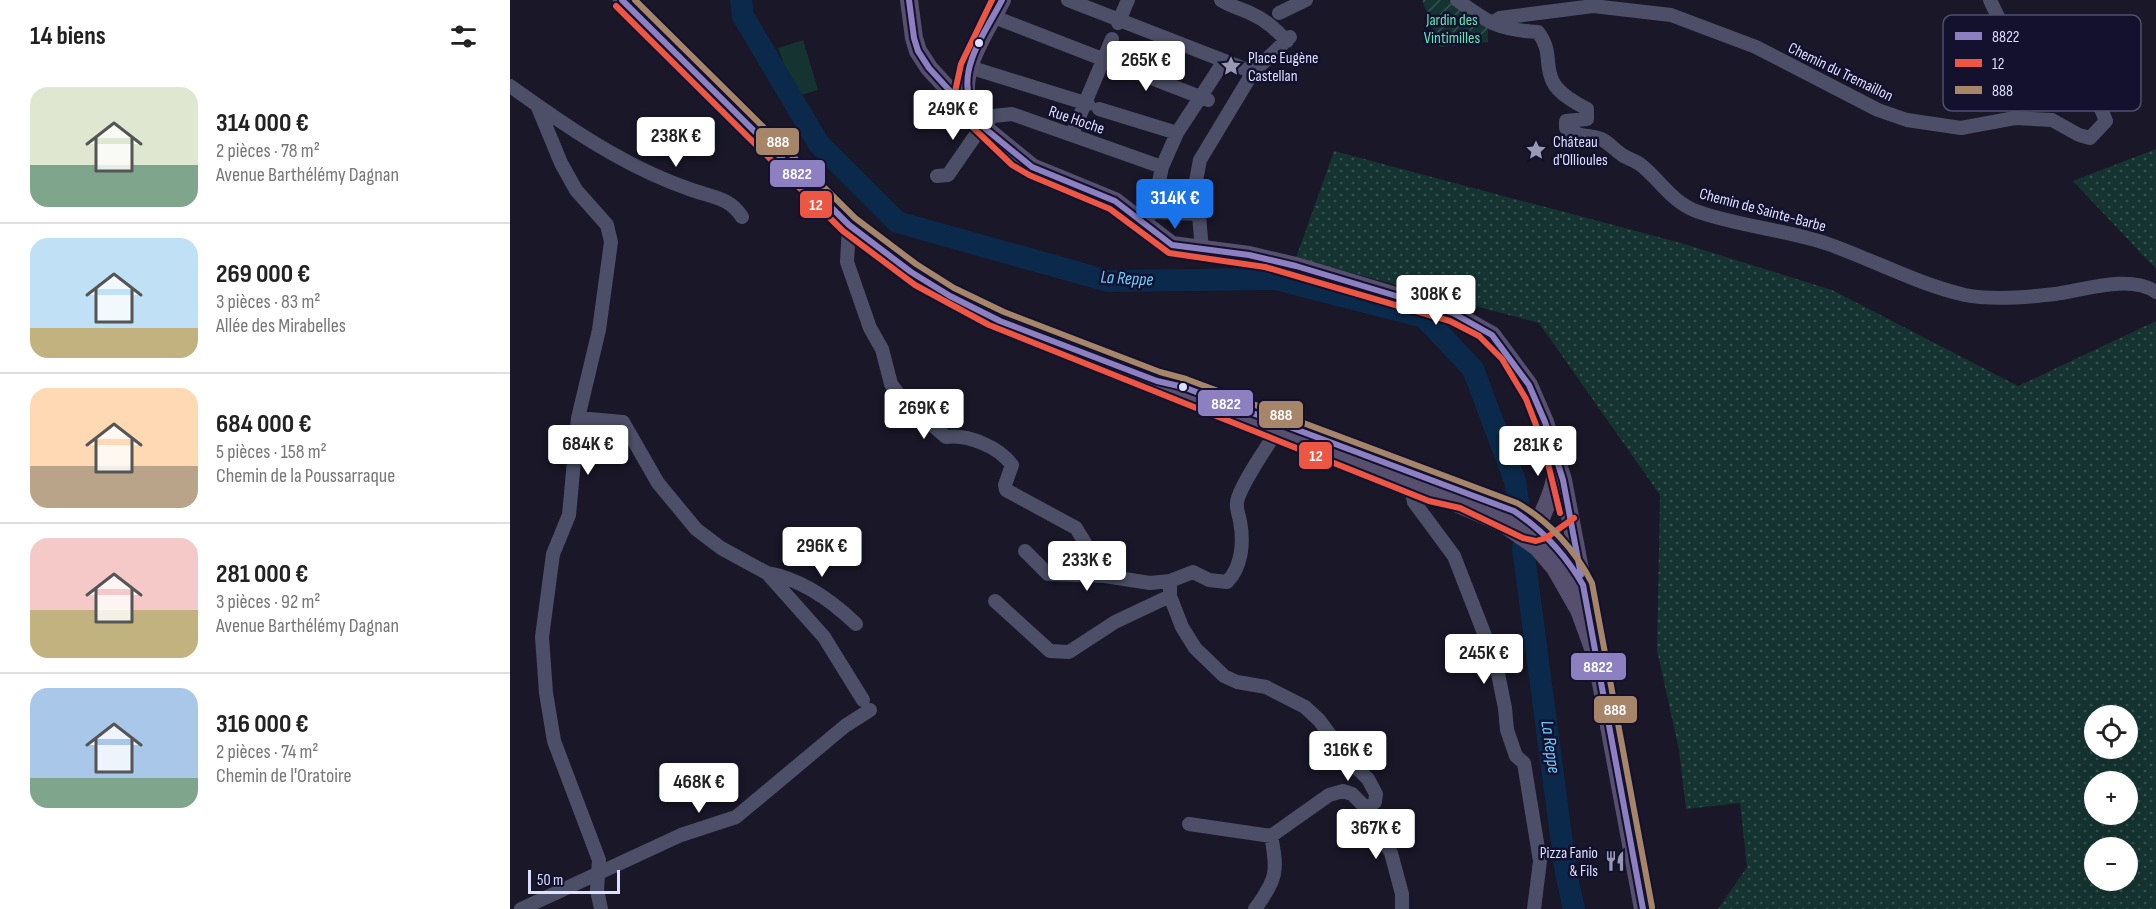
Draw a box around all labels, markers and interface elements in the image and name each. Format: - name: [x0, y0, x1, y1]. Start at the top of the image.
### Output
- park label: Jardin des Vintimilles: [1424, 11, 1480, 48]
- legend: [1943, 15, 2141, 111]
- icon: filters: [447, 20, 480, 53]
- text: 14 biens: [30, 21, 106, 52]
- text: 8822: [1992, 28, 2019, 47]
- unlabelled marker: [973, 37, 985, 49]
- street label: Chemin du Tremaillon: [1785, 39, 1896, 106]
- pin: 265K €: [1097, 41, 1195, 92]
- text: 265K €: [1121, 48, 1171, 72]
- place label: Place Eugène Castellan: [1248, 49, 1319, 86]
- place icon: Place Eugène Castellan: [1219, 54, 1243, 78]
- text: 12: [1992, 55, 2004, 74]
- text: 888: [1992, 82, 2013, 101]
- pin: 249K €: [904, 90, 1002, 141]
- text: 249K €: [928, 97, 978, 121]
- street label: Rue Hoche: [1046, 102, 1107, 139]
- text: 314 000 €: [216, 108, 309, 139]
- icon: home: [78, 111, 150, 183]
- pin: 238K €: [627, 117, 725, 168]
- text: 238K €: [651, 124, 701, 148]
- line badge: 888: [755, 127, 800, 156]
- text: 888: [767, 133, 790, 152]
- place label: Château d'Ollioules: [1553, 133, 1608, 170]
- place icon: Château d'Ollioules: [1524, 138, 1548, 162]
- text: 2 pièces · 78 m²: [216, 139, 320, 163]
- line badge: 8822: [769, 159, 826, 188]
- text: Avenue Barthélémy Dagnan: [216, 163, 399, 187]
- text: 8822: [782, 165, 812, 184]
- pin: 314K €: [1126, 179, 1224, 230]
- street label: Chemin de Sainte-Barbe: [1697, 184, 1828, 236]
- text: 314K €: [1150, 186, 1200, 210]
- line badge: 12: [799, 190, 833, 219]
- text: 12: [809, 196, 823, 215]
- text: 269 000 €: [216, 259, 310, 290]
- icon: home: [78, 262, 150, 334]
- water label: La Reppe: [1100, 267, 1154, 290]
- pin: 308K €: [1387, 275, 1485, 326]
- text: 308K €: [1410, 282, 1462, 306]
- text: 3 pièces · 83 m²: [216, 290, 320, 314]
- text: Allée des Mirabelles: [216, 314, 346, 338]
- unlabelled marker: [1177, 381, 1189, 393]
- pin: 269K €: [875, 389, 973, 440]
- line badge: 8822: [1197, 389, 1254, 417]
- text: 8822: [1211, 395, 1241, 414]
- text: 269K €: [899, 396, 949, 420]
- line badge: 888: [1258, 400, 1304, 429]
- text: 888: [1270, 406, 1293, 425]
- text: 684 000 €: [216, 409, 311, 440]
- icon: home: [78, 412, 150, 484]
- pin: 684K €: [539, 425, 637, 476]
- pin: 281K €: [1489, 426, 1587, 477]
- text: 684K €: [562, 432, 614, 456]
- text: 281K €: [1513, 433, 1563, 457]
- text: 5 pièces · 158 m²: [216, 440, 327, 464]
- line badge: 12: [1298, 441, 1333, 470]
- text: 12: [1309, 447, 1323, 466]
- text: Chemin de la Poussarraque: [216, 464, 395, 488]
- pin: 296K €: [773, 527, 871, 578]
- text: 296K €: [797, 534, 847, 558]
- pin: 233K €: [1038, 541, 1136, 592]
- text: 233K €: [1062, 548, 1112, 572]
- text: 281 000 €: [216, 559, 308, 590]
- icon: home: [78, 562, 150, 634]
- text: 3 pièces · 92 m²: [216, 590, 320, 614]
- text: Avenue Barthélémy Dagnan: [216, 614, 399, 638]
- pin: 245K €: [1435, 634, 1533, 685]
- text: 245K €: [1459, 641, 1509, 665]
- line badge: 8822: [1570, 652, 1627, 681]
- text: 8822: [1583, 658, 1613, 677]
- line badge: 888: [1593, 695, 1638, 724]
- text: 888: [1604, 701, 1627, 720]
- map controls: [2084, 705, 2138, 891]
- button: locate: [2084, 705, 2138, 759]
- text: 316 000 €: [216, 709, 309, 740]
- icon: home: [78, 712, 150, 784]
- water label: La Reppe: [1536, 719, 1565, 775]
- pin: 316K €: [1299, 731, 1397, 782]
- text: 316K €: [1323, 738, 1373, 762]
- text: 2 pièces · 74 m²: [216, 740, 319, 764]
- pin: 468K €: [650, 763, 748, 814]
- text: Chemin de l'Oratoire: [216, 764, 351, 788]
- text: 468K €: [673, 770, 725, 794]
- button: +: [2084, 771, 2138, 825]
- pin: 367K €: [1327, 809, 1425, 860]
- text: 367K €: [1351, 816, 1401, 840]
- button: −: [2084, 837, 2138, 891]
- place label: Pizza Fanio & Fils: [1540, 844, 1598, 881]
- restaurant icon: Pizza Fanio & Fils: [1603, 849, 1627, 873]
- scale bar: [528, 867, 620, 894]
- text: 50 m: [537, 871, 563, 890]

